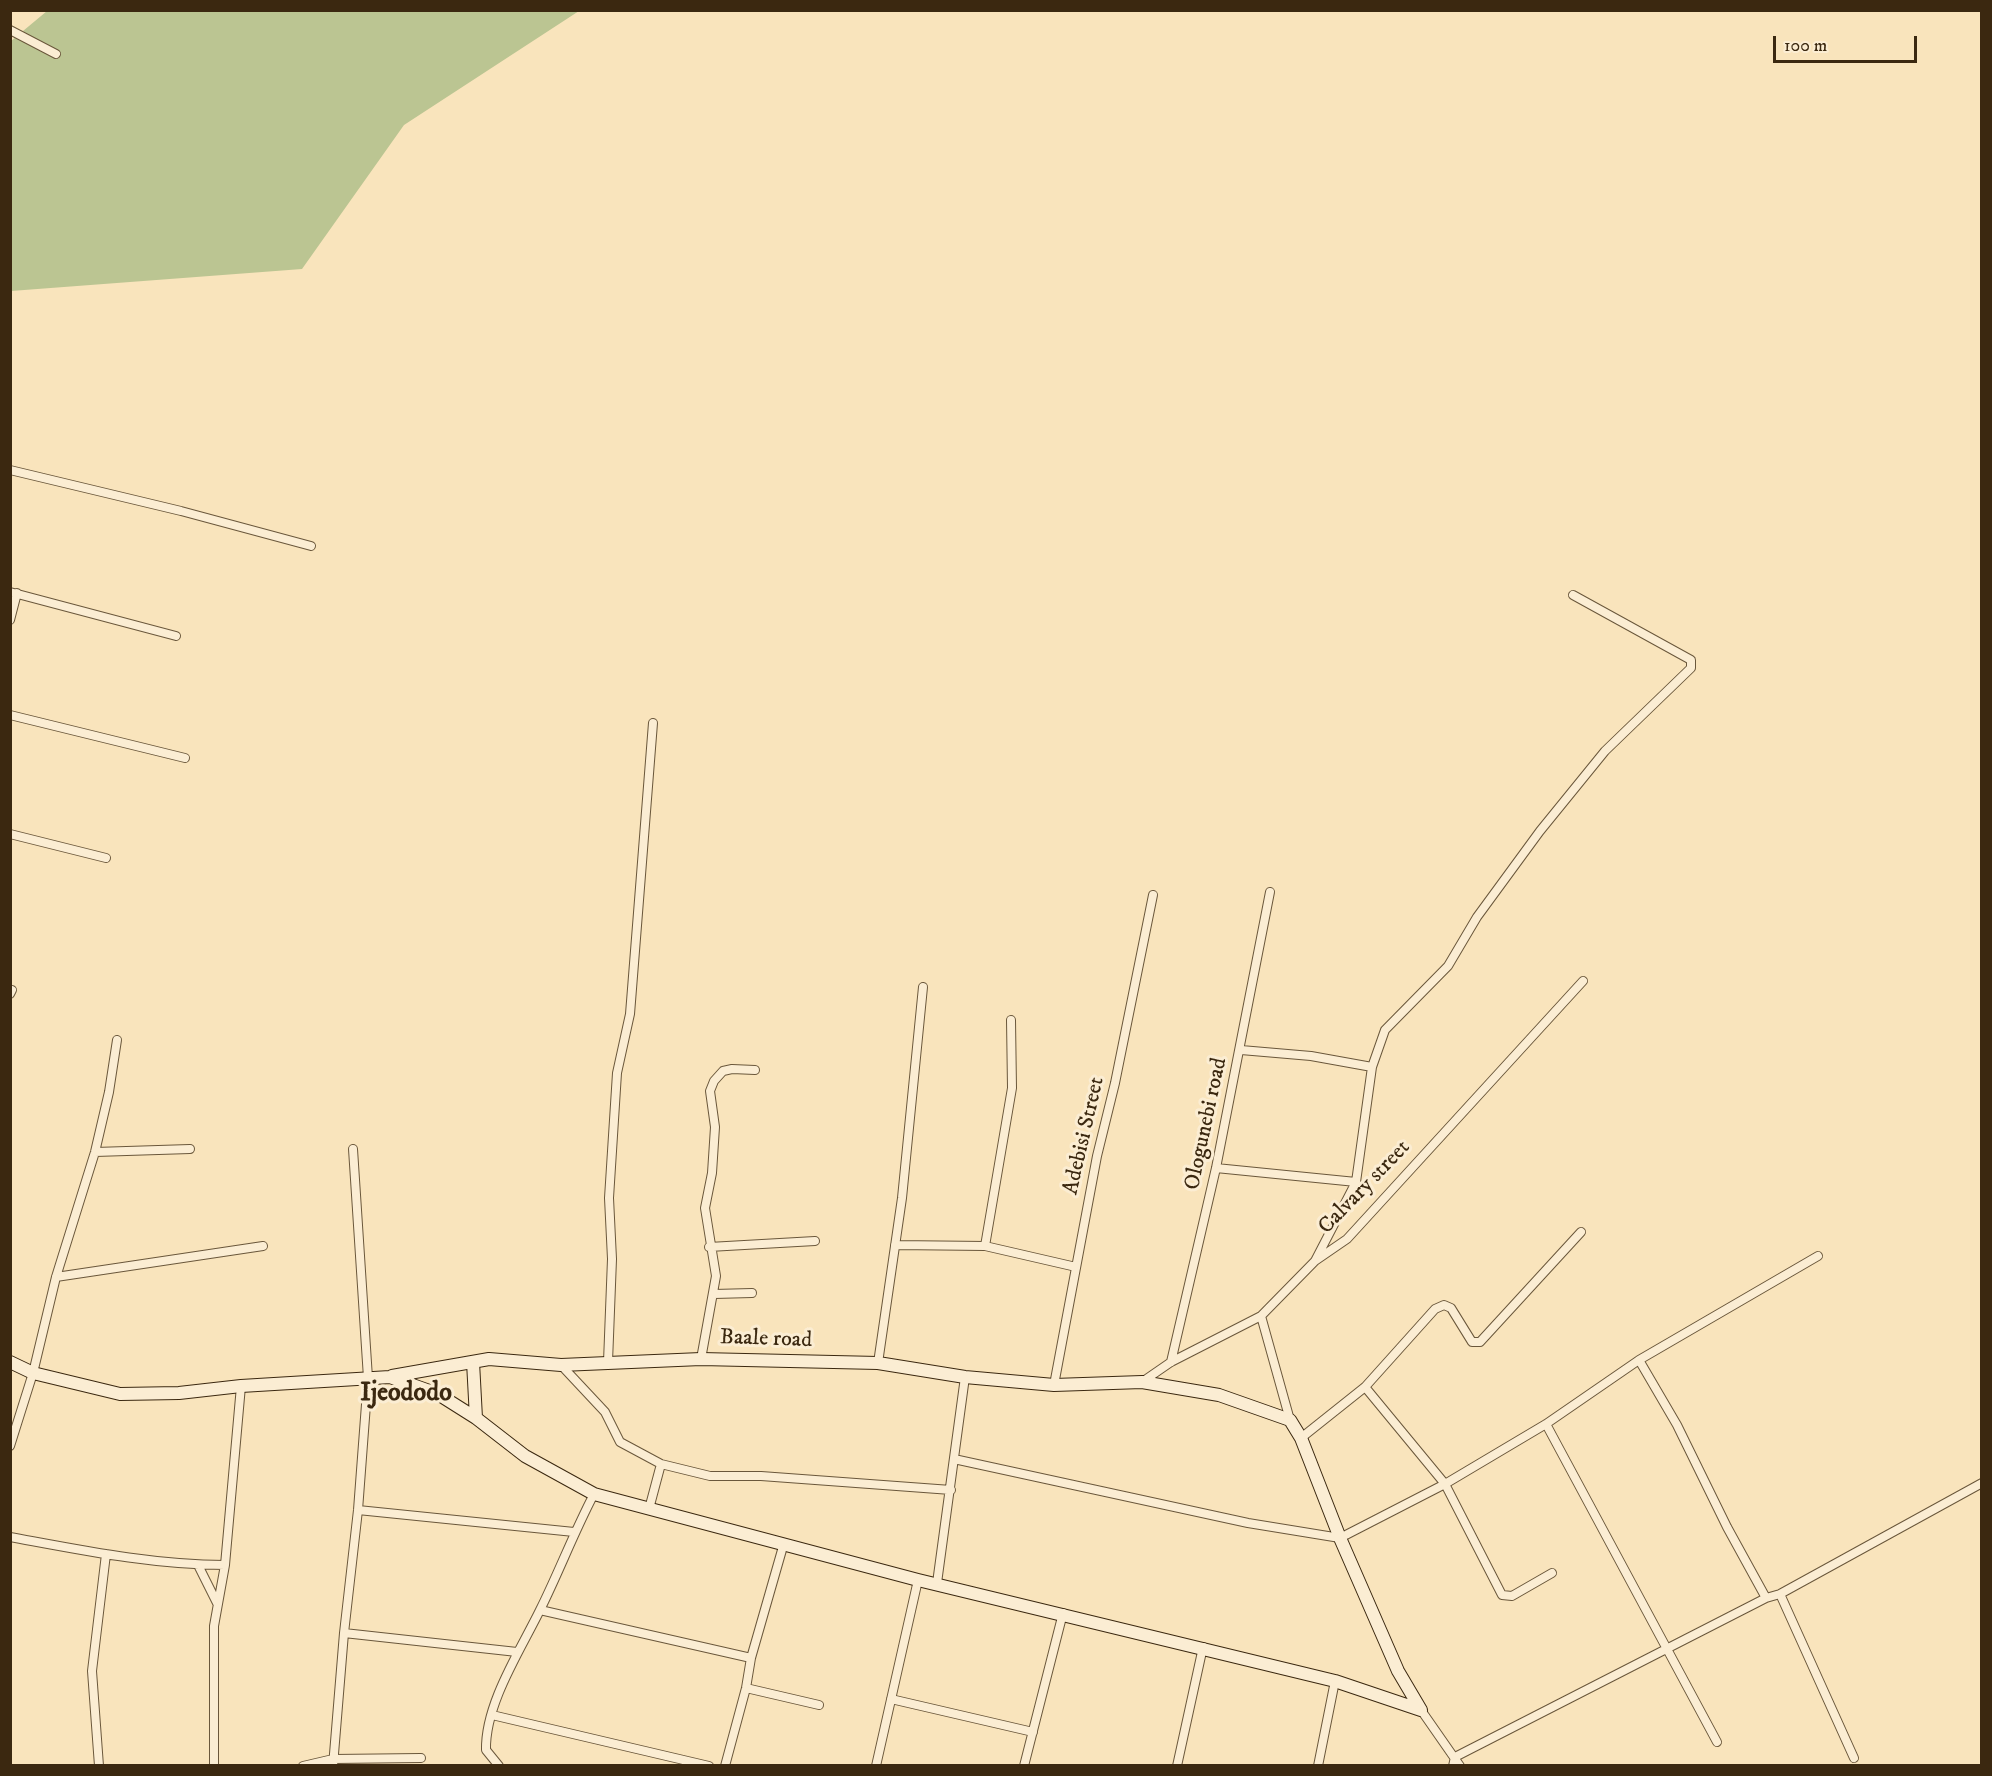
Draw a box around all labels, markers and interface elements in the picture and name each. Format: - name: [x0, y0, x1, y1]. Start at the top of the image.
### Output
- scale bar: [1776, 24, 1920, 62]
- text: 100 m: [1784, 35, 1827, 57]
- street label: Ologunebi road: [1180, 1056, 1234, 1192]
- street label: Adebisi Street: [1059, 1075, 1111, 1197]
- street label: Calvary street: [1314, 1135, 1416, 1241]
- street label: Baale road: [719, 1325, 813, 1355]
- district label: Ijeododo: [360, 1379, 452, 1411]

